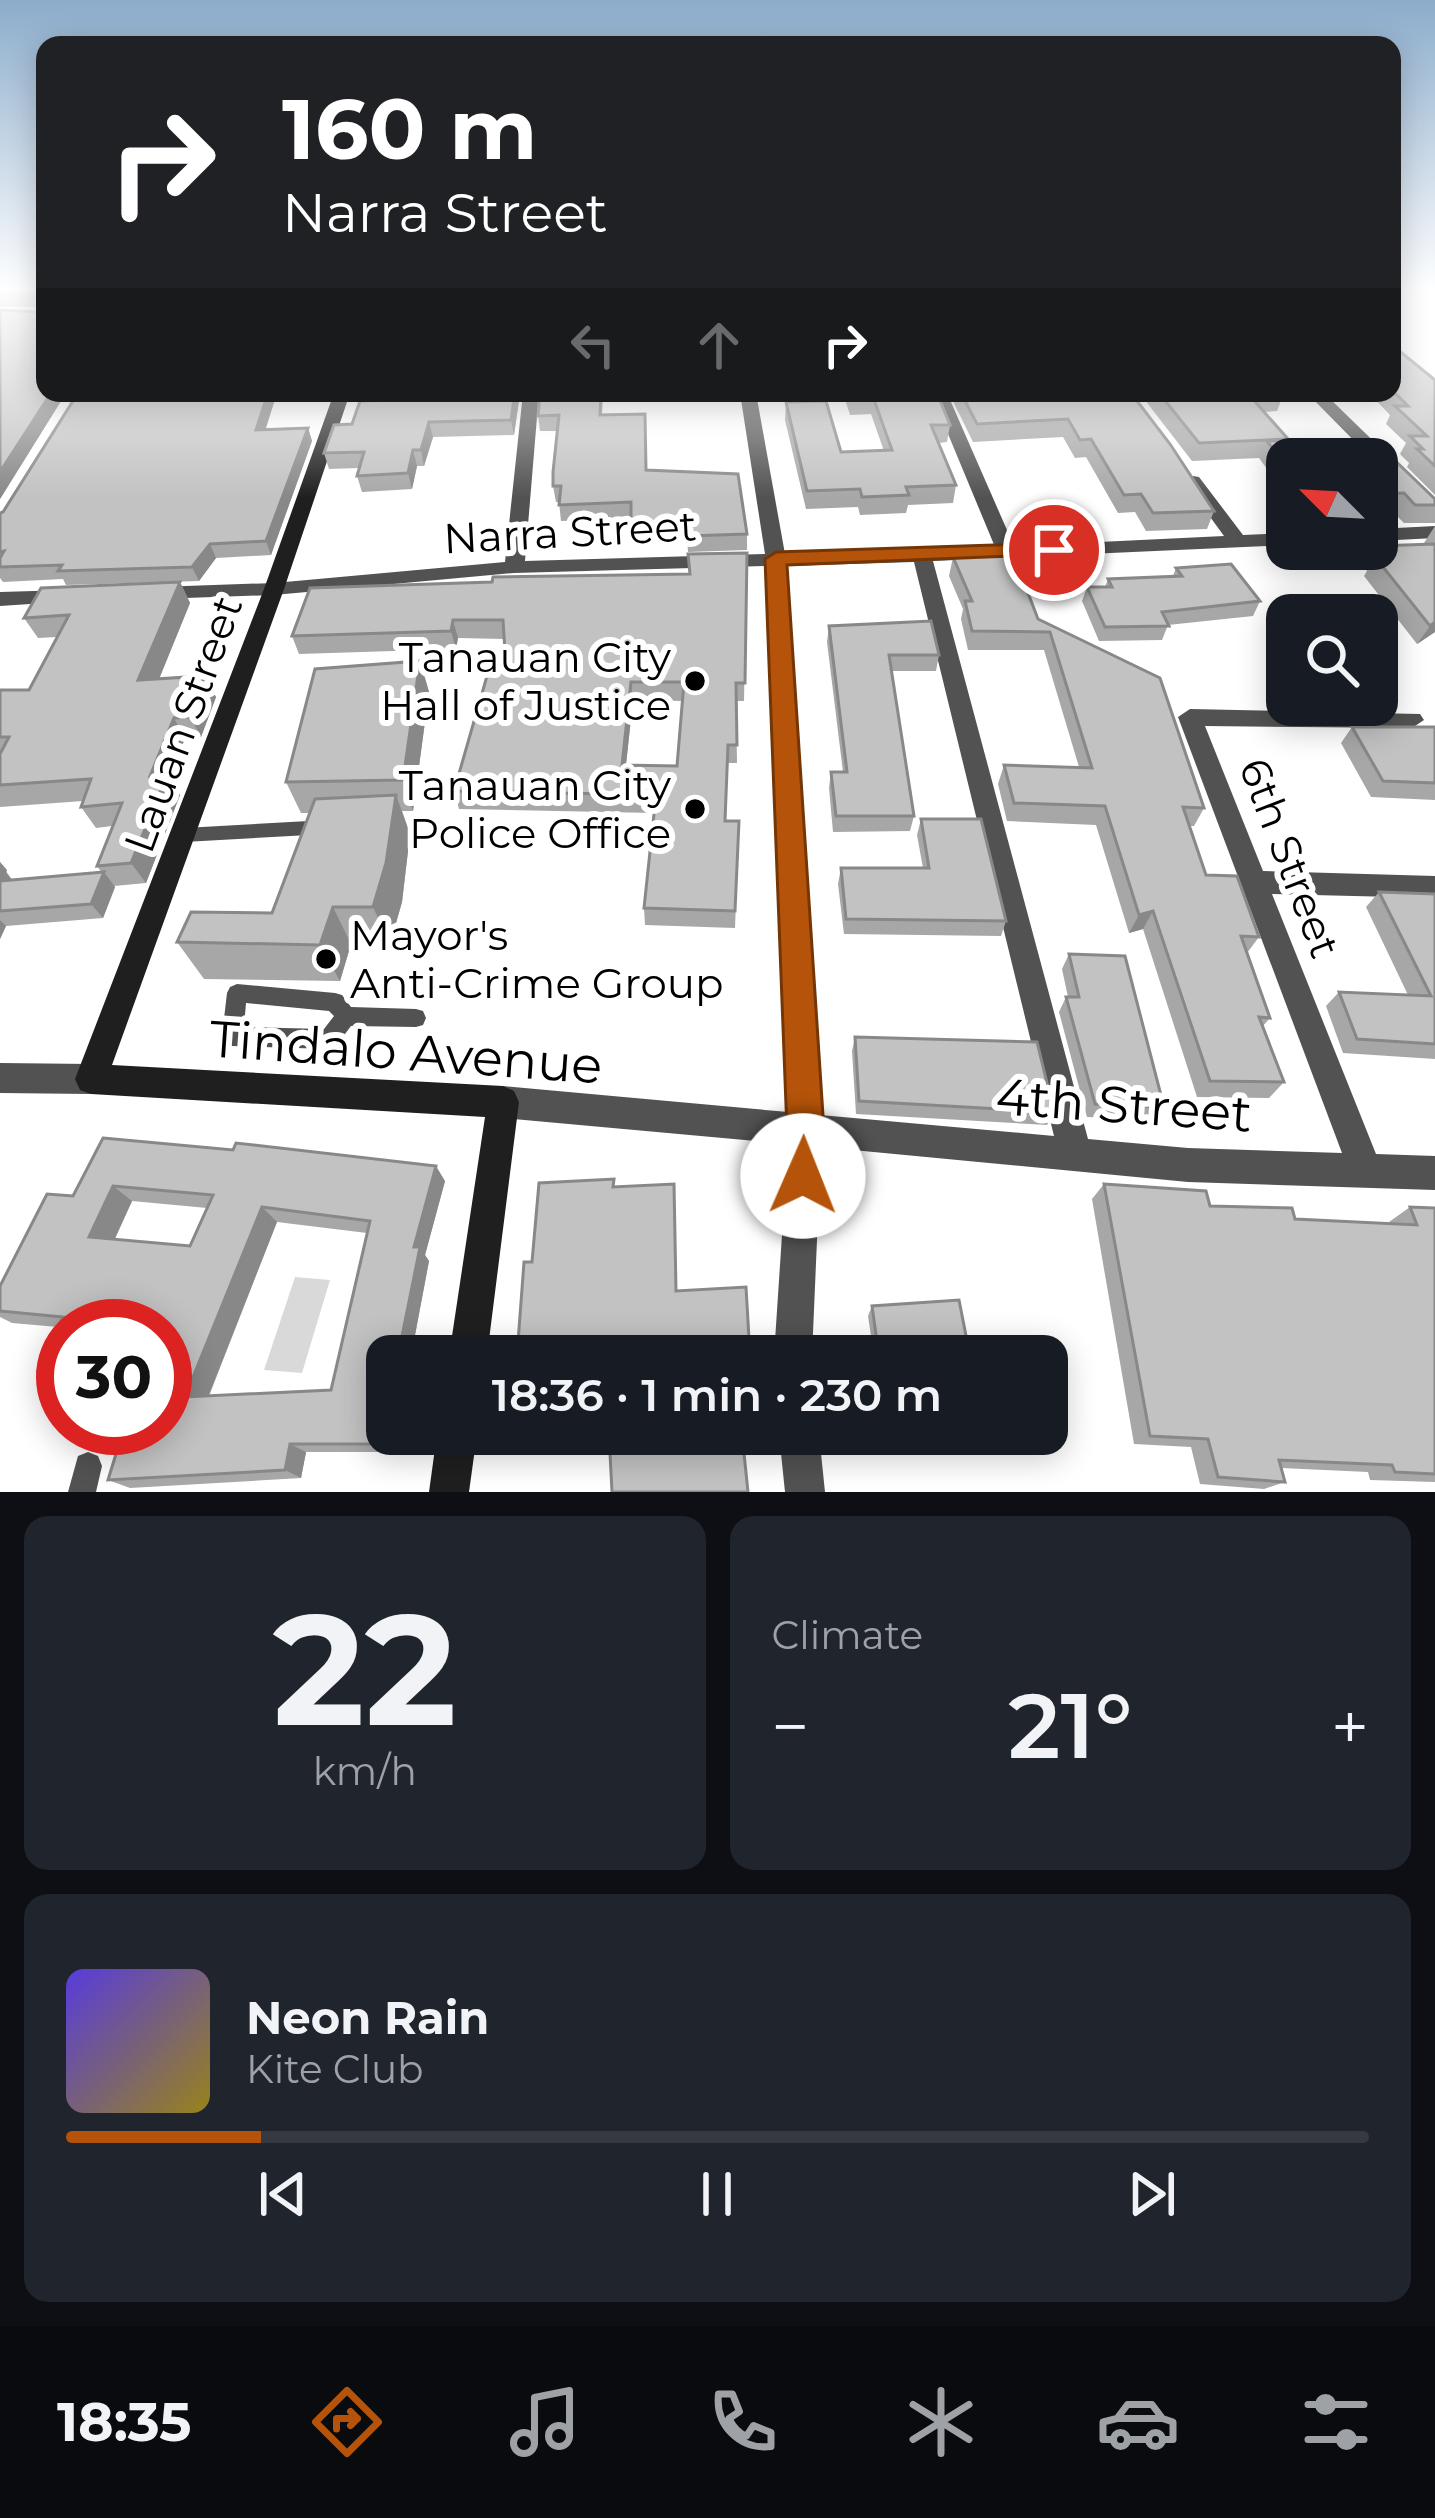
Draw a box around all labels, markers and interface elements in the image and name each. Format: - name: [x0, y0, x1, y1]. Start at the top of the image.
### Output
- text: 160 m: [282, 78, 537, 180]
- icon: right: [84, 84, 240, 240]
- text: Narra Street: [282, 180, 608, 246]
- icon: left: [560, 312, 626, 378]
- icon: ahead: [686, 312, 752, 378]
- icon: right: [812, 312, 878, 378]
- north arrow: [1266, 438, 1398, 570]
- map controls: [1266, 438, 1398, 726]
- street label: Narra Street: [442, 499, 698, 565]
- pin: [1003, 499, 1105, 601]
- icon: arrive: [1021, 517, 1087, 583]
- street label: Lauan Street: [113, 589, 253, 859]
- button: search: [1266, 594, 1398, 726]
- place label: Tanauan City Hall of Justice: [380, 631, 671, 731]
- marker: Tanauan City Hall of Justice: [682, 668, 708, 694]
- street label: 6th Street: [1228, 751, 1352, 965]
- place label: Tanauan City Police Office: [399, 759, 671, 859]
- marker: Tanauan City Police Office: [682, 796, 708, 822]
- place label: Mayor's Anti-Crime Group: [350, 909, 724, 1009]
- marker: Mayor's Anti-Crime Group: [313, 946, 339, 972]
- street label: Tindalo Avenue: [207, 1007, 605, 1097]
- street label: 4th Street: [994, 1065, 1254, 1145]
- position arrow: [740, 1113, 866, 1239]
- speed limit sign: 30: [36, 1299, 192, 1455]
- text: 18:36 · 1 min · 230 m: [492, 1367, 942, 1422]
- text: 22: [273, 1574, 457, 1764]
- text: Climate: [772, 1611, 923, 1659]
- text: 21°: [1008, 1671, 1132, 1781]
- text: −: [772, 1686, 809, 1767]
- text: +: [1331, 1686, 1369, 1767]
- text: km/h: [313, 1747, 417, 1795]
- text: Neon Rain: [246, 1990, 489, 2045]
- text: Kite Club: [246, 2045, 424, 2093]
- icon: previous: [250, 2161, 316, 2227]
- icon: pause: [684, 2161, 750, 2227]
- icon: next: [1119, 2161, 1185, 2227]
- icon: directions: [305, 2380, 389, 2464]
- icon: music: [503, 2380, 587, 2464]
- icon: phone: [701, 2380, 785, 2464]
- icon: climate: [899, 2380, 983, 2464]
- icon: car: [1096, 2380, 1180, 2464]
- icon: filters: [1294, 2380, 1378, 2464]
- text: 18:35: [57, 2389, 191, 2455]

